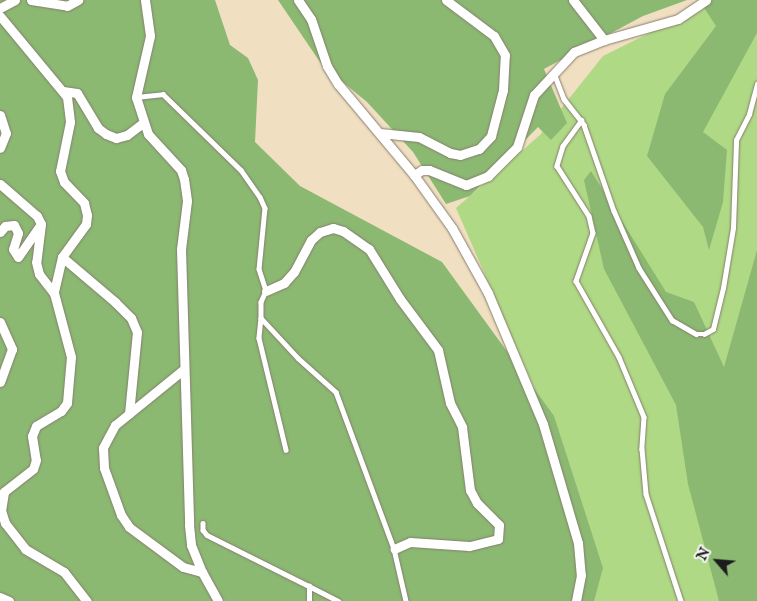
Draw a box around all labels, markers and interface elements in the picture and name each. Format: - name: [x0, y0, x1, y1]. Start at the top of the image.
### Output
- north arrow: [692, 536, 742, 586]
- text: N: [693, 545, 714, 564]

